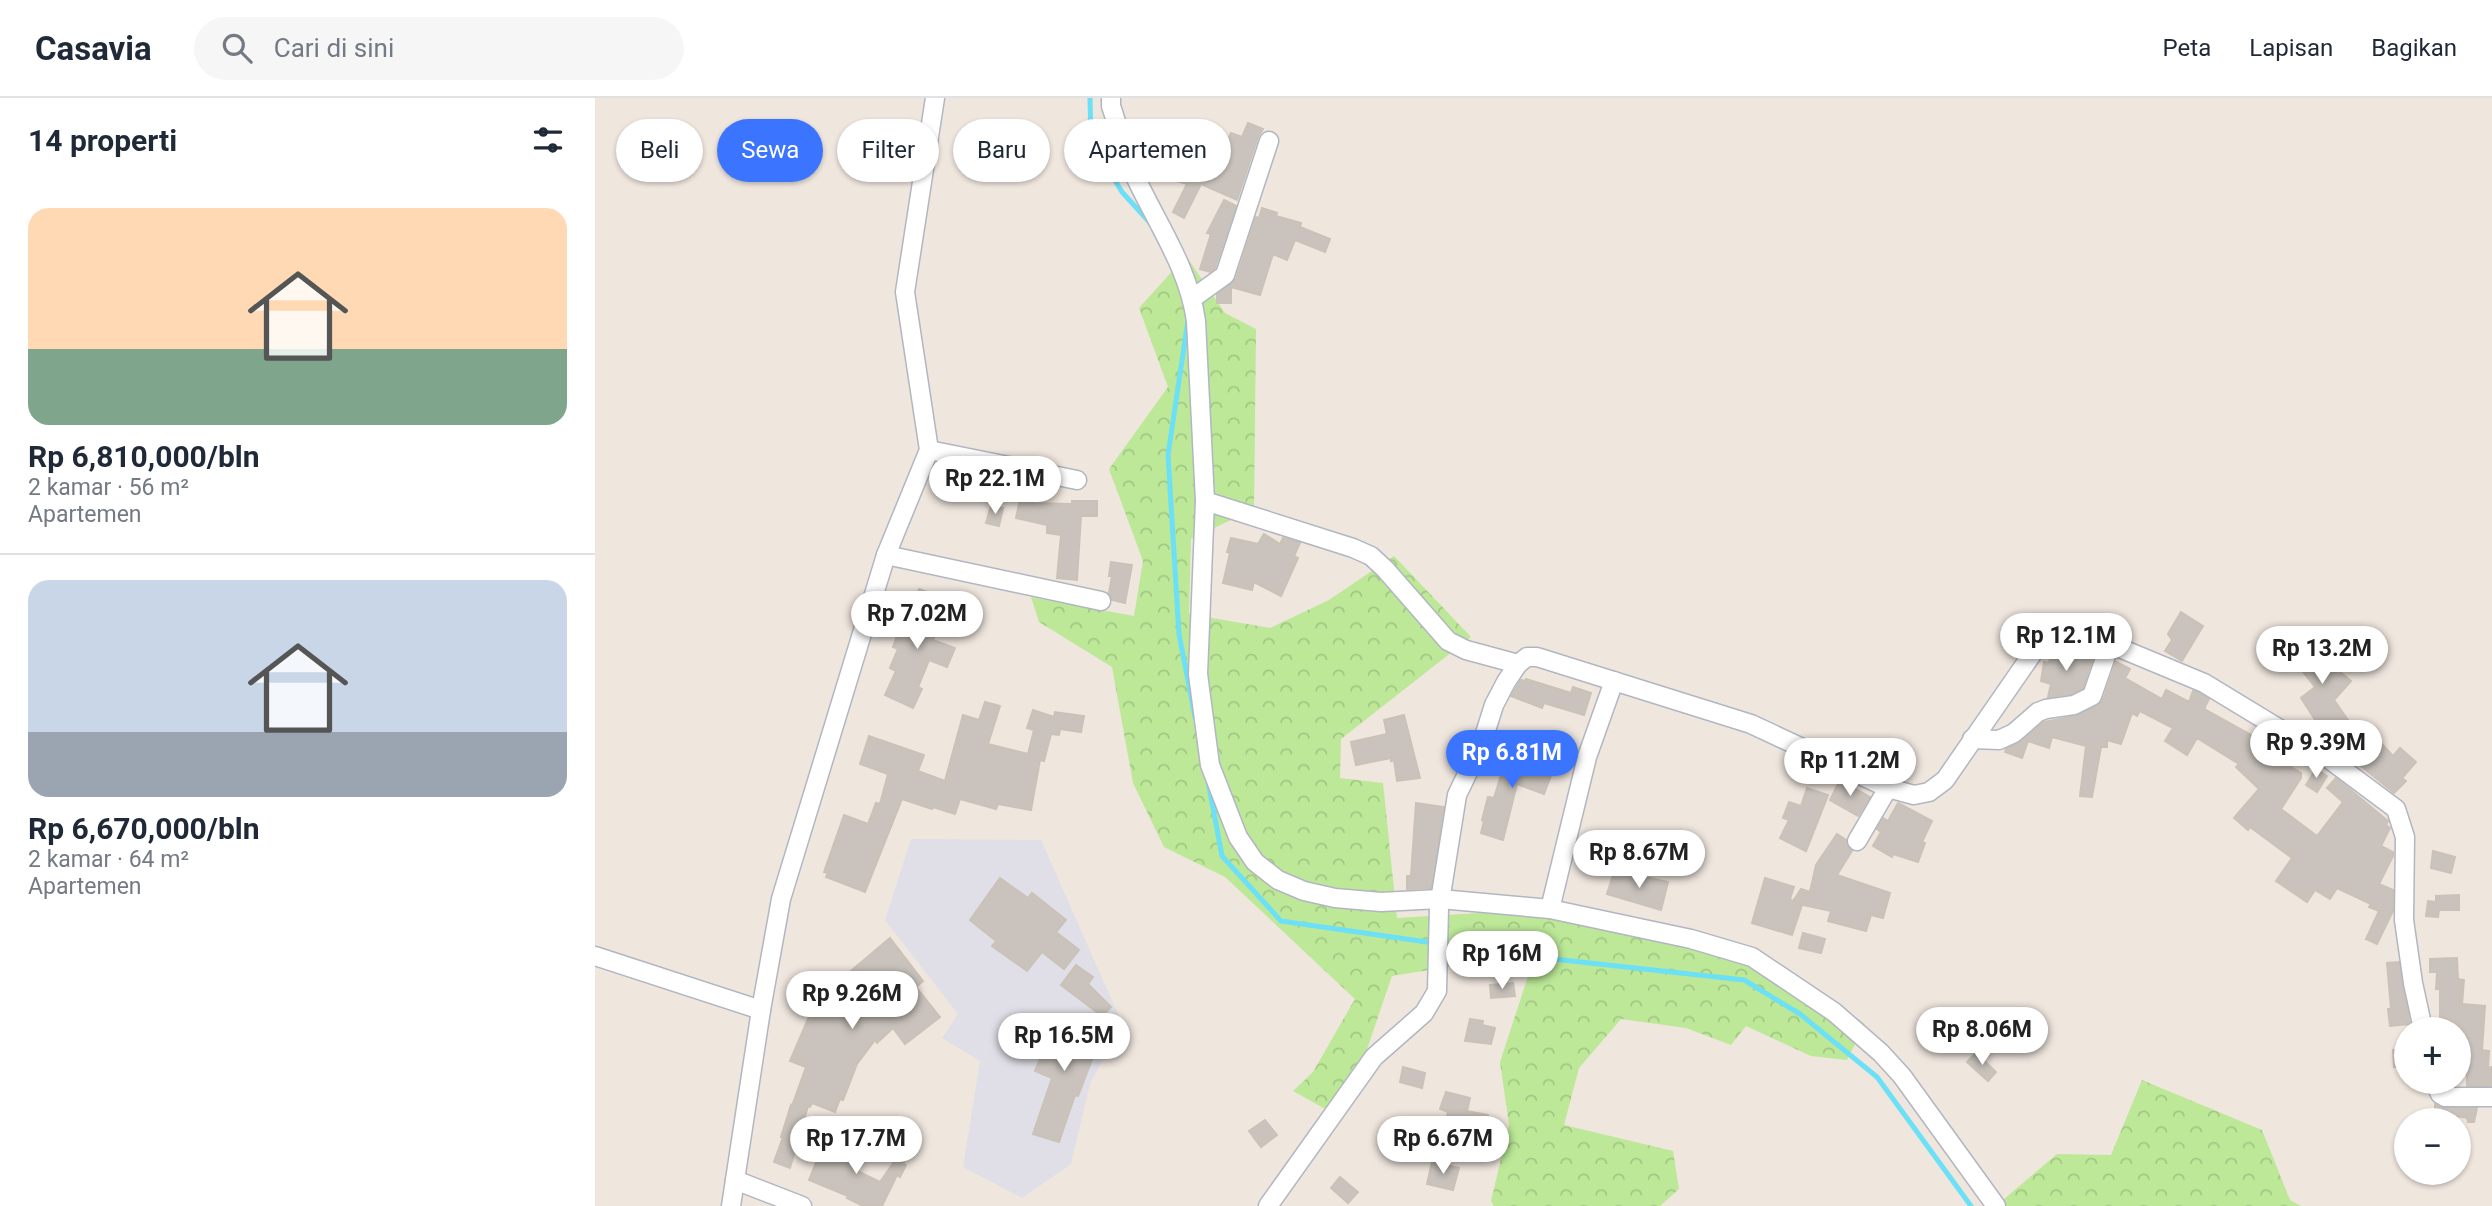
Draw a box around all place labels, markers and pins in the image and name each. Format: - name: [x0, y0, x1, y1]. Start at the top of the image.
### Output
- pin: Rp 22.1M: [923, 456, 1067, 516]
- pin: Rp 7.02M: [845, 592, 989, 651]
- pin: Rp 12.1M: [1994, 614, 2138, 673]
- pin: Rp 13.2M: [2250, 626, 2394, 686]
- pin: Rp 9.39M: [2244, 720, 2388, 780]
- pin: Rp 6.81M: [1440, 730, 1584, 790]
- pin: Rp 11.2M: [1778, 738, 1922, 798]
- pin: Rp 8.67M: [1567, 830, 1711, 890]
- pin: Rp 16M: [1445, 932, 1559, 991]
- pin: Rp 9.26M: [780, 972, 924, 1031]
- pin: Rp 8.06M: [1910, 1007, 2054, 1067]
- pin: Rp 16.5M: [992, 1014, 1136, 1073]
- pin: Rp 17.7M: [784, 1116, 928, 1176]
- pin: Rp 6.67M: [1371, 1116, 1515, 1176]

